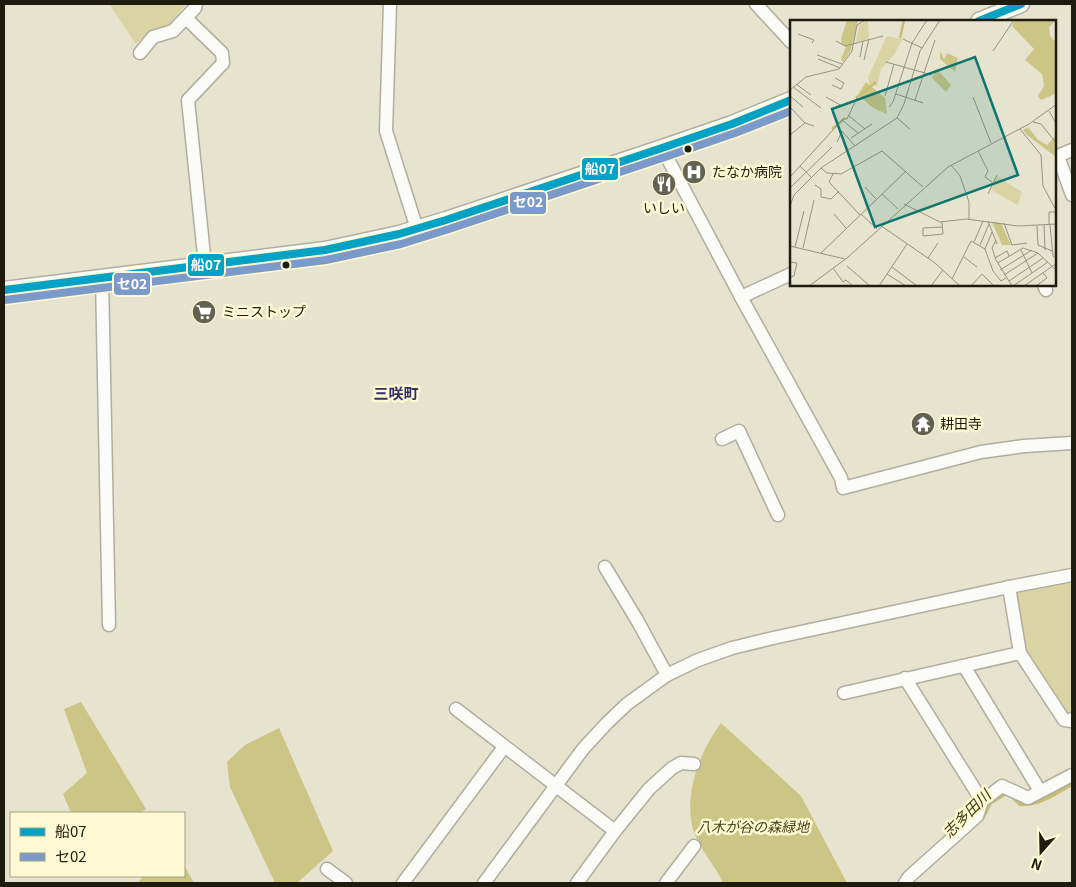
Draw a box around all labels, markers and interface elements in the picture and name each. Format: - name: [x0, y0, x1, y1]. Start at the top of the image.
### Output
- inset map: [790, 20, 1056, 286]
- unlabelled marker: [683, 144, 693, 154]
- line badge: 船07: [581, 157, 619, 181]
- text: 船07: [585, 158, 615, 178]
- hospital icon: たなか病院: [681, 159, 707, 185]
- place label: たなか病院: [712, 161, 782, 181]
- restaurant icon: いしい: [651, 171, 677, 197]
- line badge: セ02: [509, 191, 547, 215]
- text: セ02: [513, 191, 543, 211]
- place label: いしい: [643, 197, 685, 217]
- line badge: 船07: [187, 253, 225, 277]
- text: 船07: [191, 254, 221, 274]
- unlabelled marker: [281, 260, 291, 270]
- line badge: セ02: [113, 272, 151, 296]
- text: セ02: [117, 273, 147, 293]
- supermarket icon: ミニストップ: [191, 299, 217, 325]
- place label: ミニストップ: [222, 301, 306, 321]
- district label: 三咲町: [373, 382, 419, 403]
- temple icon: 耕田寺: [910, 411, 936, 437]
- place label: 耕田寺: [940, 413, 982, 433]
- water label: 志多田川: [937, 783, 996, 842]
- legend: [10, 812, 185, 877]
- park label: 八木が谷の森緑地: [697, 816, 811, 836]
- text: 船07: [55, 820, 87, 841]
- north arrow: [1016, 827, 1066, 877]
- text: セ02: [55, 845, 87, 866]
- text: N: [1028, 854, 1045, 876]

